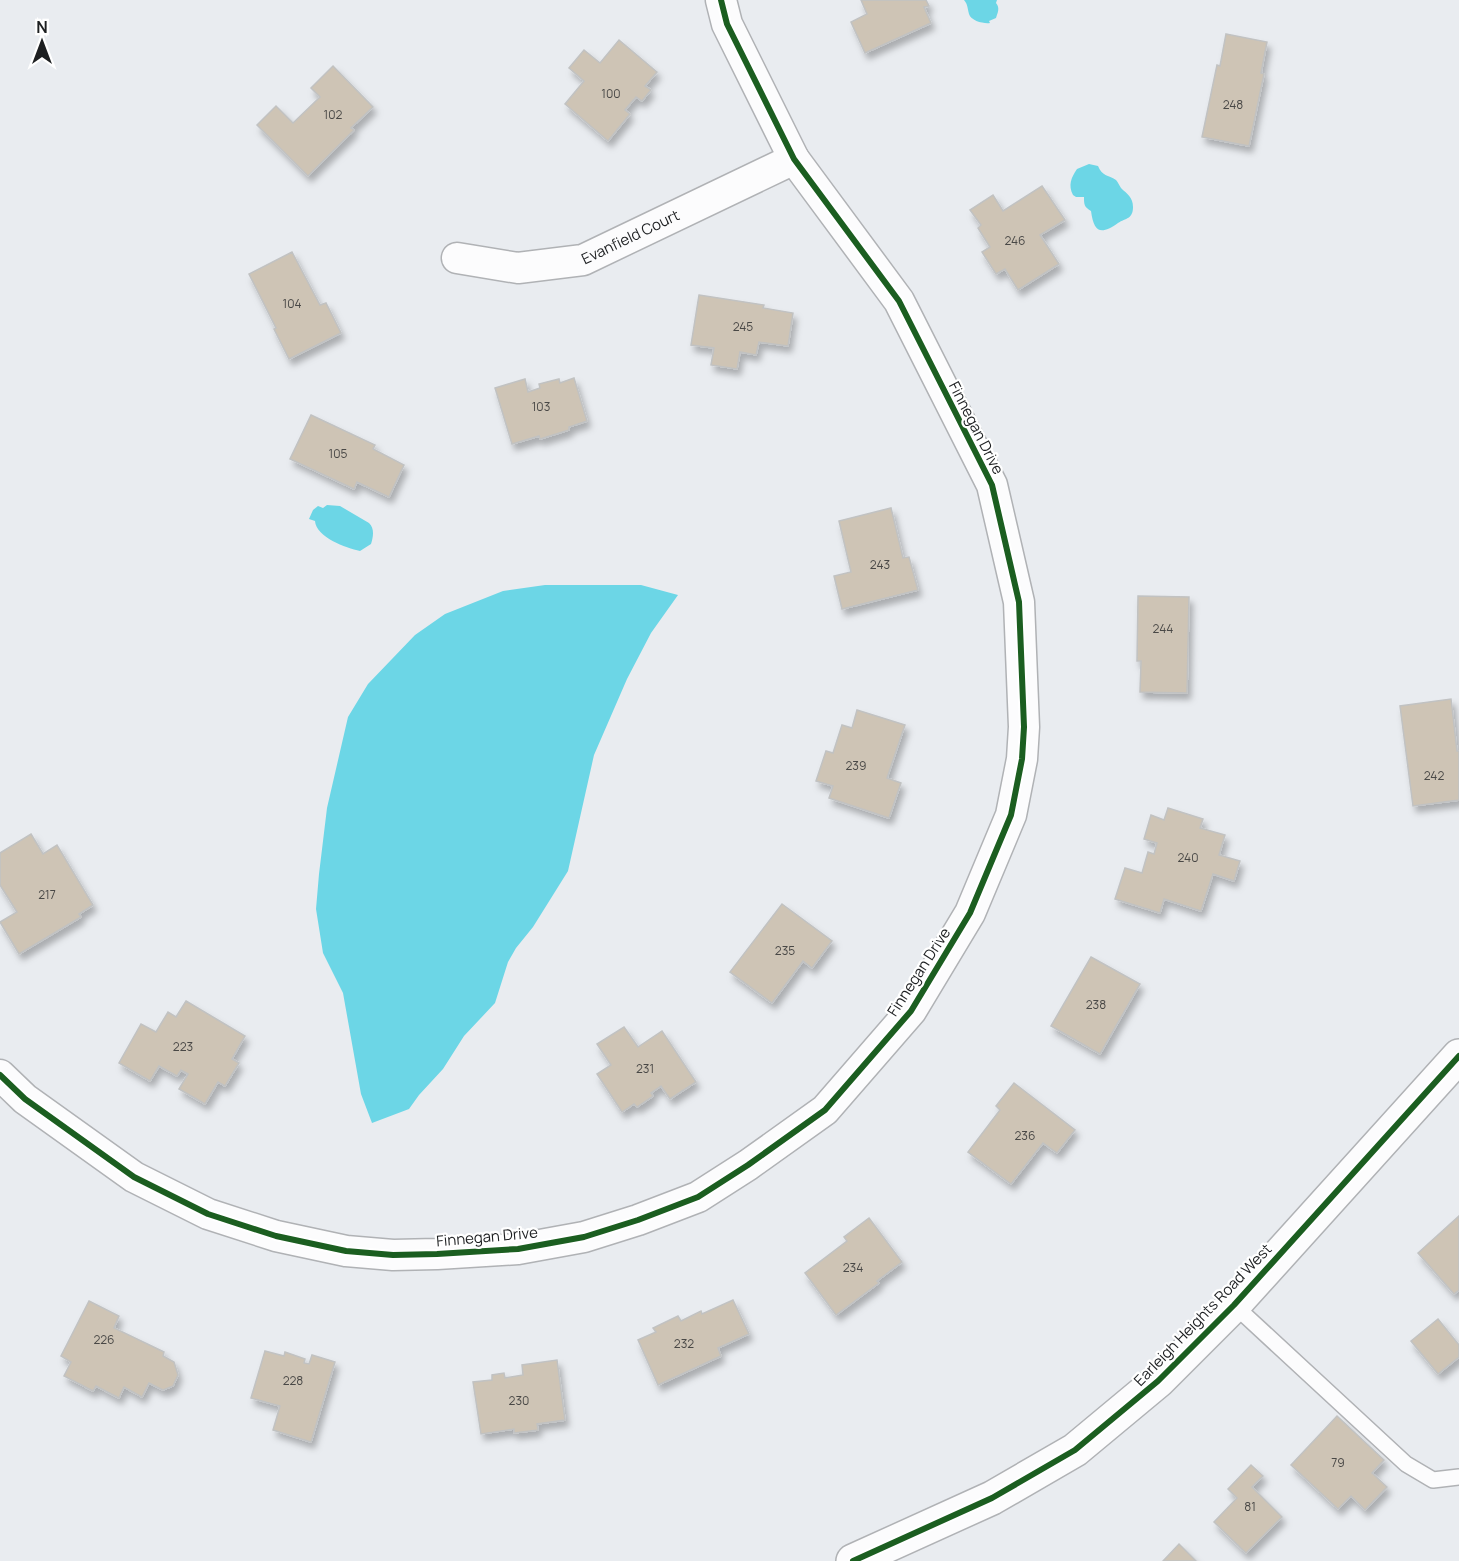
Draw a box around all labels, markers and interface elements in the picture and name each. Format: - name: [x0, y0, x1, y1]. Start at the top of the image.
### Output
- north arrow: [12, 12, 72, 72]
- text: N: [36, 16, 48, 38]
- house number: 100: [601, 85, 621, 102]
- house number: 248: [1223, 96, 1243, 113]
- house number: 102: [324, 106, 343, 123]
- street label: Evanfield Court: [578, 204, 683, 269]
- house number: 246: [1004, 232, 1026, 249]
- house number: 104: [282, 295, 302, 312]
- house number: 245: [733, 318, 753, 335]
- street label: Finnegan Drive: [944, 378, 1009, 478]
- house number: 103: [532, 398, 550, 415]
- house number: 105: [329, 445, 348, 462]
- house number: 243: [870, 556, 890, 573]
- house number: 244: [1153, 620, 1173, 637]
- house number: 239: [846, 757, 866, 774]
- house number: 242: [1424, 767, 1444, 784]
- house number: 240: [1178, 849, 1199, 866]
- house number: 217: [38, 886, 56, 903]
- street label: Finnegan Drive: [882, 923, 955, 1020]
- house number: 235: [775, 942, 795, 959]
- house number: 238: [1086, 996, 1106, 1013]
- house number: 223: [173, 1038, 193, 1055]
- house number: 231: [636, 1060, 654, 1077]
- house number: 236: [1015, 1127, 1035, 1144]
- street label: Finnegan Drive: [435, 1222, 539, 1251]
- street label: Earleigh Heights Road West: [1129, 1239, 1276, 1390]
- house number: 234: [843, 1259, 863, 1276]
- house number: 226: [93, 1331, 115, 1348]
- house number: 232: [674, 1335, 694, 1352]
- house number: 228: [283, 1372, 303, 1389]
- house number: 230: [509, 1392, 529, 1409]
- house number: 79: [1331, 1454, 1345, 1471]
- house number: 81: [1244, 1498, 1256, 1515]

